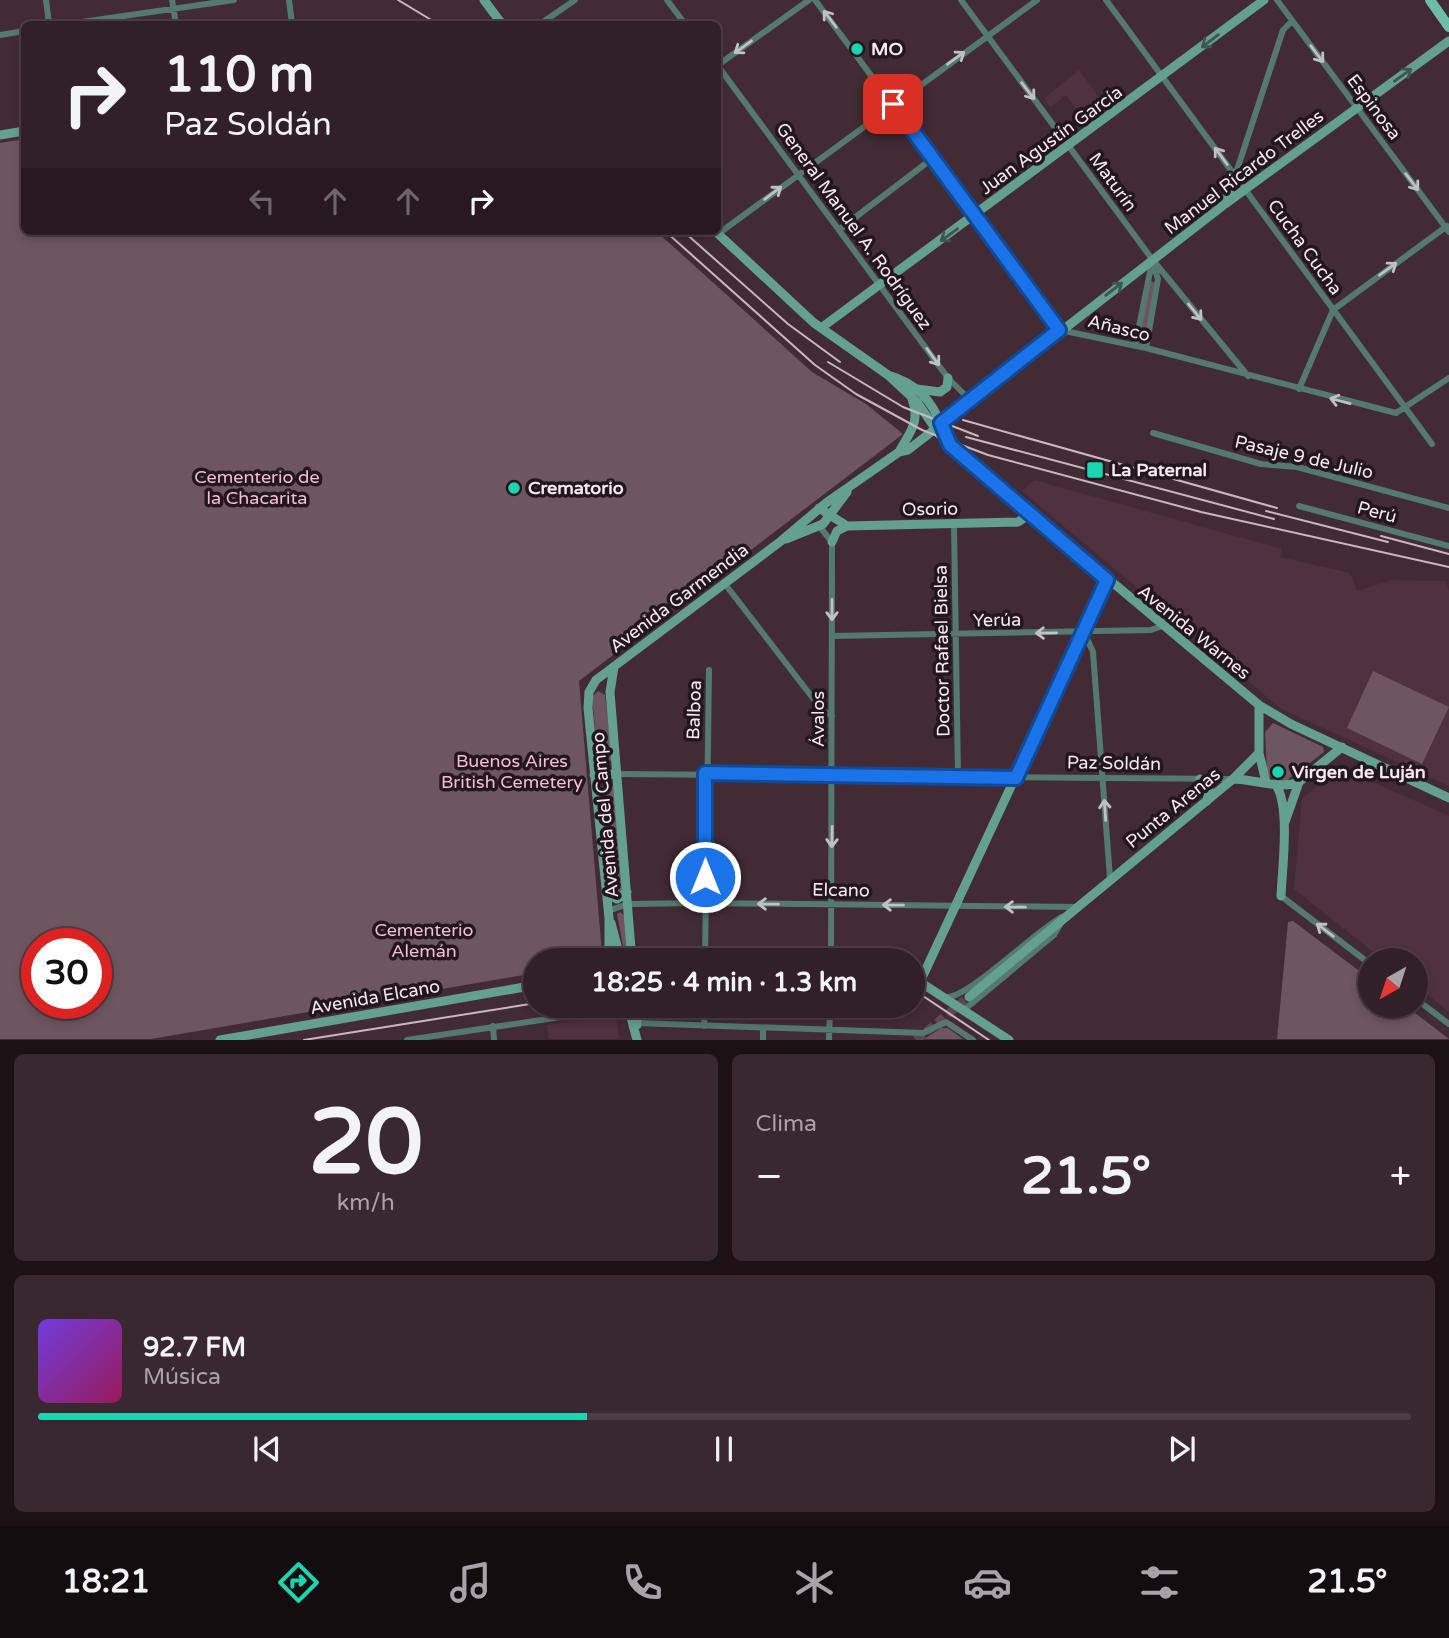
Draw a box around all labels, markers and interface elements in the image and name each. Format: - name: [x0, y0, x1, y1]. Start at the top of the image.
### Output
- one-way arrow: [822, 10, 837, 29]
- one-way arrow: [1201, 33, 1219, 48]
- place label: MO: [871, 38, 903, 60]
- one-way arrow: [734, 40, 753, 54]
- marker: MO: [849, 41, 865, 57]
- one-way arrow: [1309, 44, 1324, 63]
- text: 110 m: [164, 46, 314, 105]
- icon: right: [49, 49, 140, 140]
- one-way arrow: [946, 51, 965, 66]
- one-way arrow: [1393, 67, 1412, 82]
- street label: Espinosa: [1342, 70, 1406, 144]
- pin: [863, 74, 923, 134]
- street label: Juan Agustín García: [975, 81, 1127, 199]
- one-way arrow: [1021, 81, 1035, 100]
- icon: arrive: [874, 85, 912, 123]
- street label: Manuel Ricardo Trelles: [1160, 105, 1328, 239]
- text: Paz Soldán: [164, 106, 332, 144]
- street label: General Manuel A. Rodríguez: [771, 118, 937, 334]
- one-way arrow: [1213, 147, 1228, 166]
- street label: Maturín: [1084, 148, 1142, 216]
- one-way arrow: [1405, 172, 1420, 191]
- icon: left: [243, 182, 281, 220]
- icon: ahead: [316, 182, 354, 220]
- icon: ahead: [389, 182, 427, 220]
- icon: right: [462, 182, 500, 220]
- one-way arrow: [763, 186, 782, 201]
- street label: Cucha Cucha: [1263, 195, 1347, 299]
- one-way arrow: [939, 227, 958, 242]
- one-way arrow: [1379, 262, 1397, 277]
- one-way arrow: [1104, 282, 1123, 297]
- one-way arrow: [1188, 303, 1203, 321]
- street label: Añasco: [1086, 310, 1153, 346]
- one-way arrow: [925, 348, 940, 367]
- one-way arrow: [1329, 393, 1351, 406]
- street label: Pasaje 9 de Julio: [1233, 430, 1375, 484]
- place label: La Paternal: [1111, 459, 1207, 481]
- marker: La Paternal: [1085, 460, 1105, 480]
- park label: Cementerio de la Chacarita: [194, 466, 320, 509]
- place label: Crematorio: [528, 477, 624, 499]
- marker: Crematorio: [506, 480, 522, 496]
- street label: Perú: [1355, 496, 1399, 528]
- street label: Osorio: [902, 498, 958, 520]
- street label: Avenida Garmendia: [605, 539, 753, 657]
- street label: Doctor Rafael Bielsa: [930, 565, 954, 737]
- street label: Avenida Warnes: [1133, 580, 1255, 684]
- one-way arrow: [825, 598, 839, 621]
- street label: Yerúa: [973, 609, 1021, 631]
- one-way arrow: [1034, 626, 1057, 639]
- street label: Balboa: [682, 680, 706, 740]
- street label: Ávalos: [807, 691, 829, 747]
- street label: Avenida del Campo: [587, 731, 623, 899]
- park label: Buenos Aires British Cemetery: [441, 750, 583, 793]
- street label: Paz Soldán: [1067, 751, 1161, 775]
- place label: Virgen de Luján: [1292, 761, 1426, 783]
- street label: Punta Arenas: [1121, 763, 1225, 853]
- marker: Virgen de Luján: [1270, 764, 1286, 780]
- one-way arrow: [1098, 799, 1111, 822]
- one-way arrow: [825, 826, 839, 849]
- position arrow: [668, 840, 742, 914]
- street label: Elcano: [812, 878, 870, 902]
- one-way arrow: [757, 897, 780, 911]
- one-way arrow: [882, 898, 905, 912]
- one-way arrow: [1004, 900, 1027, 913]
- park label: Cementerio Alemán: [374, 919, 474, 962]
- one-way arrow: [1316, 923, 1335, 938]
- speed limit sign: 30: [21, 928, 112, 1019]
- north arrow: [1358, 948, 1428, 1018]
- map controls: [1358, 948, 1428, 1018]
- text: 18:25 · 4 min · 1.3 km: [591, 967, 857, 998]
- street label: Avenida Elcano: [308, 975, 442, 1019]
- text: 20: [309, 1088, 423, 1198]
- text: Clima: [756, 1110, 817, 1138]
- text: 21.5°: [1021, 1145, 1151, 1208]
- text: −: [756, 1154, 783, 1200]
- text: +: [1390, 1154, 1411, 1200]
- text: km/h: [337, 1189, 395, 1217]
- text: 92.7 FM: [143, 1332, 246, 1363]
- text: Música: [143, 1363, 221, 1391]
- icon: previous: [248, 1430, 286, 1468]
- icon: pause: [705, 1430, 743, 1468]
- icon: next: [1163, 1430, 1201, 1468]
- icon: directions: [274, 1558, 323, 1607]
- icon: music: [446, 1558, 495, 1607]
- icon: phone: [618, 1558, 667, 1607]
- icon: climate: [790, 1558, 839, 1607]
- icon: car: [963, 1558, 1012, 1607]
- icon: filters: [1135, 1558, 1184, 1607]
- text: 18:21: [62, 1563, 150, 1601]
- text: 21.5°: [1307, 1563, 1387, 1601]

